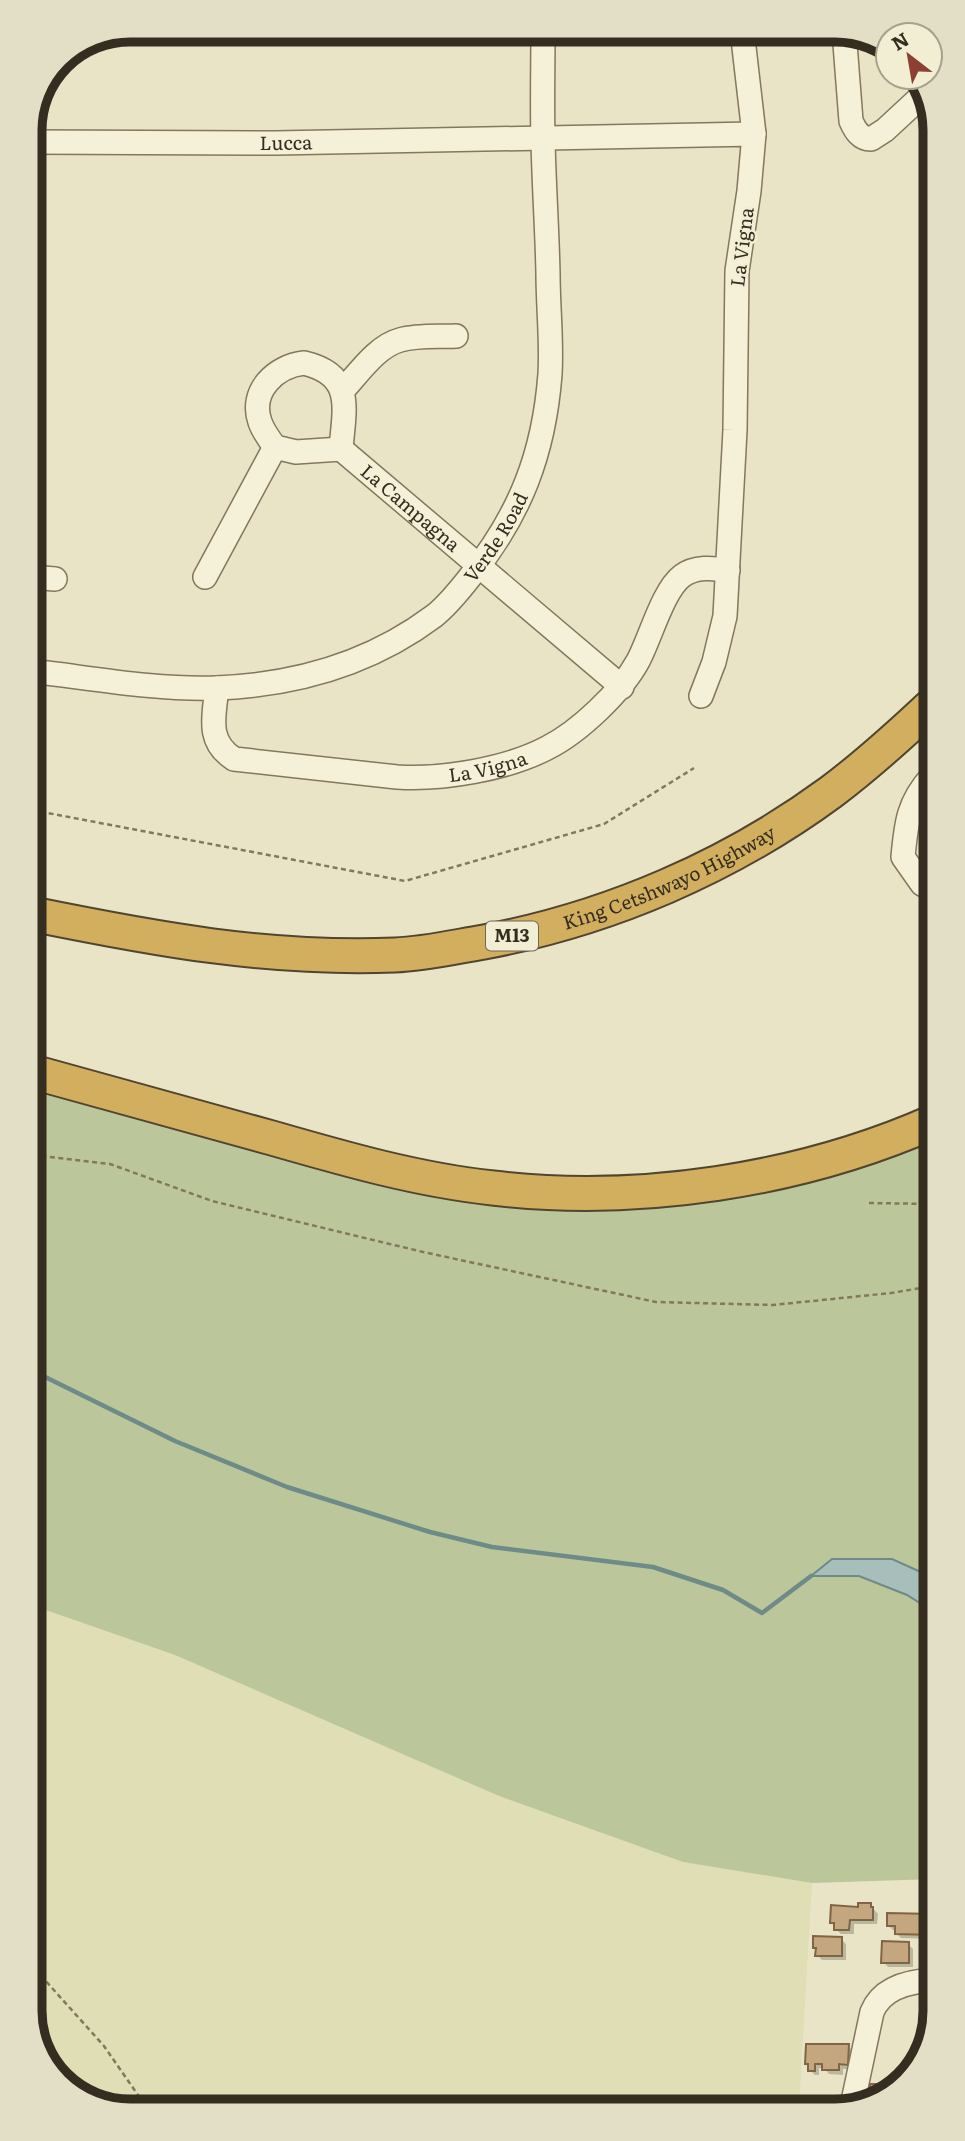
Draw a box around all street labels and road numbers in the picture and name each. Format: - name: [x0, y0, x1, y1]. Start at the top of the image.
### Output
- street label: Lucca: [259, 127, 313, 156]
- street label: La Vigna: [722, 205, 760, 288]
- street label: La Campagna: [355, 457, 468, 558]
- street label: Verde Road: [456, 487, 534, 588]
- street label: La Vigna: [447, 743, 531, 788]
- street label: King Cetshwayo Highway: [559, 818, 780, 936]
- road number: M13: [486, 922, 538, 951]

